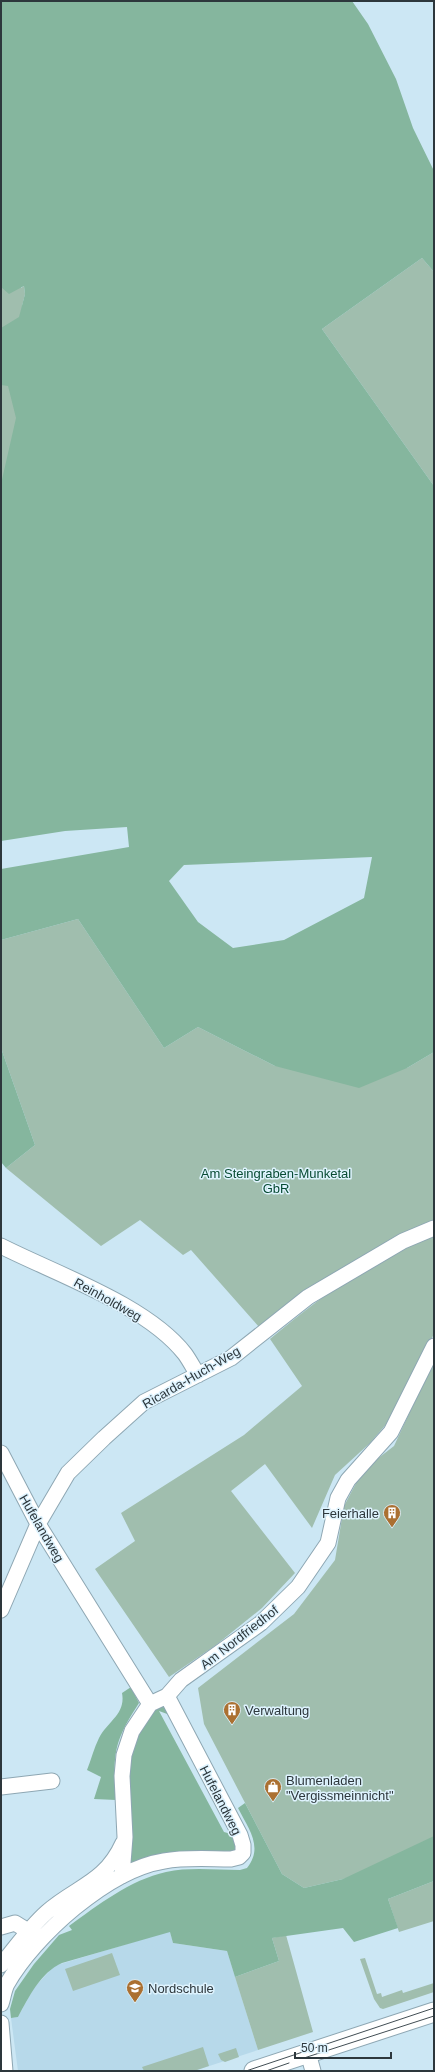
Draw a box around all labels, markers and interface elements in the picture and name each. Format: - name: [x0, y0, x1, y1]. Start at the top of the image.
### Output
- park label: Am Steingraben-Munketal GbR: [201, 1166, 351, 1196]
- street label: Reinholdweg: [71, 1275, 144, 1324]
- street label: Ricarda-Huch-Weg: [140, 1343, 243, 1412]
- street label: Hufelandweg: [16, 1492, 67, 1565]
- building icon: Feierhalle: [382, 1503, 402, 1528]
- place label: Feierhalle: [322, 1506, 379, 1521]
- street label: Am Nordfriedhof: [197, 1602, 282, 1672]
- building icon: Verwaltung: [222, 1700, 242, 1725]
- place label: Verwaltung: [245, 1703, 309, 1718]
- street label: Hufelandweg: [197, 1763, 244, 1837]
- place label: Blumenladen "Vergissmeinnicht": [286, 1773, 394, 1803]
- shop icon: Blumenladen "Vergissmeinnicht": [263, 1777, 283, 1802]
- school or university icon: Nordschule: [125, 1978, 145, 2003]
- place label: Nordschule: [148, 1981, 214, 1996]
- scale bar: [295, 2034, 391, 2060]
- text: 50 m: [301, 2041, 328, 2055]

